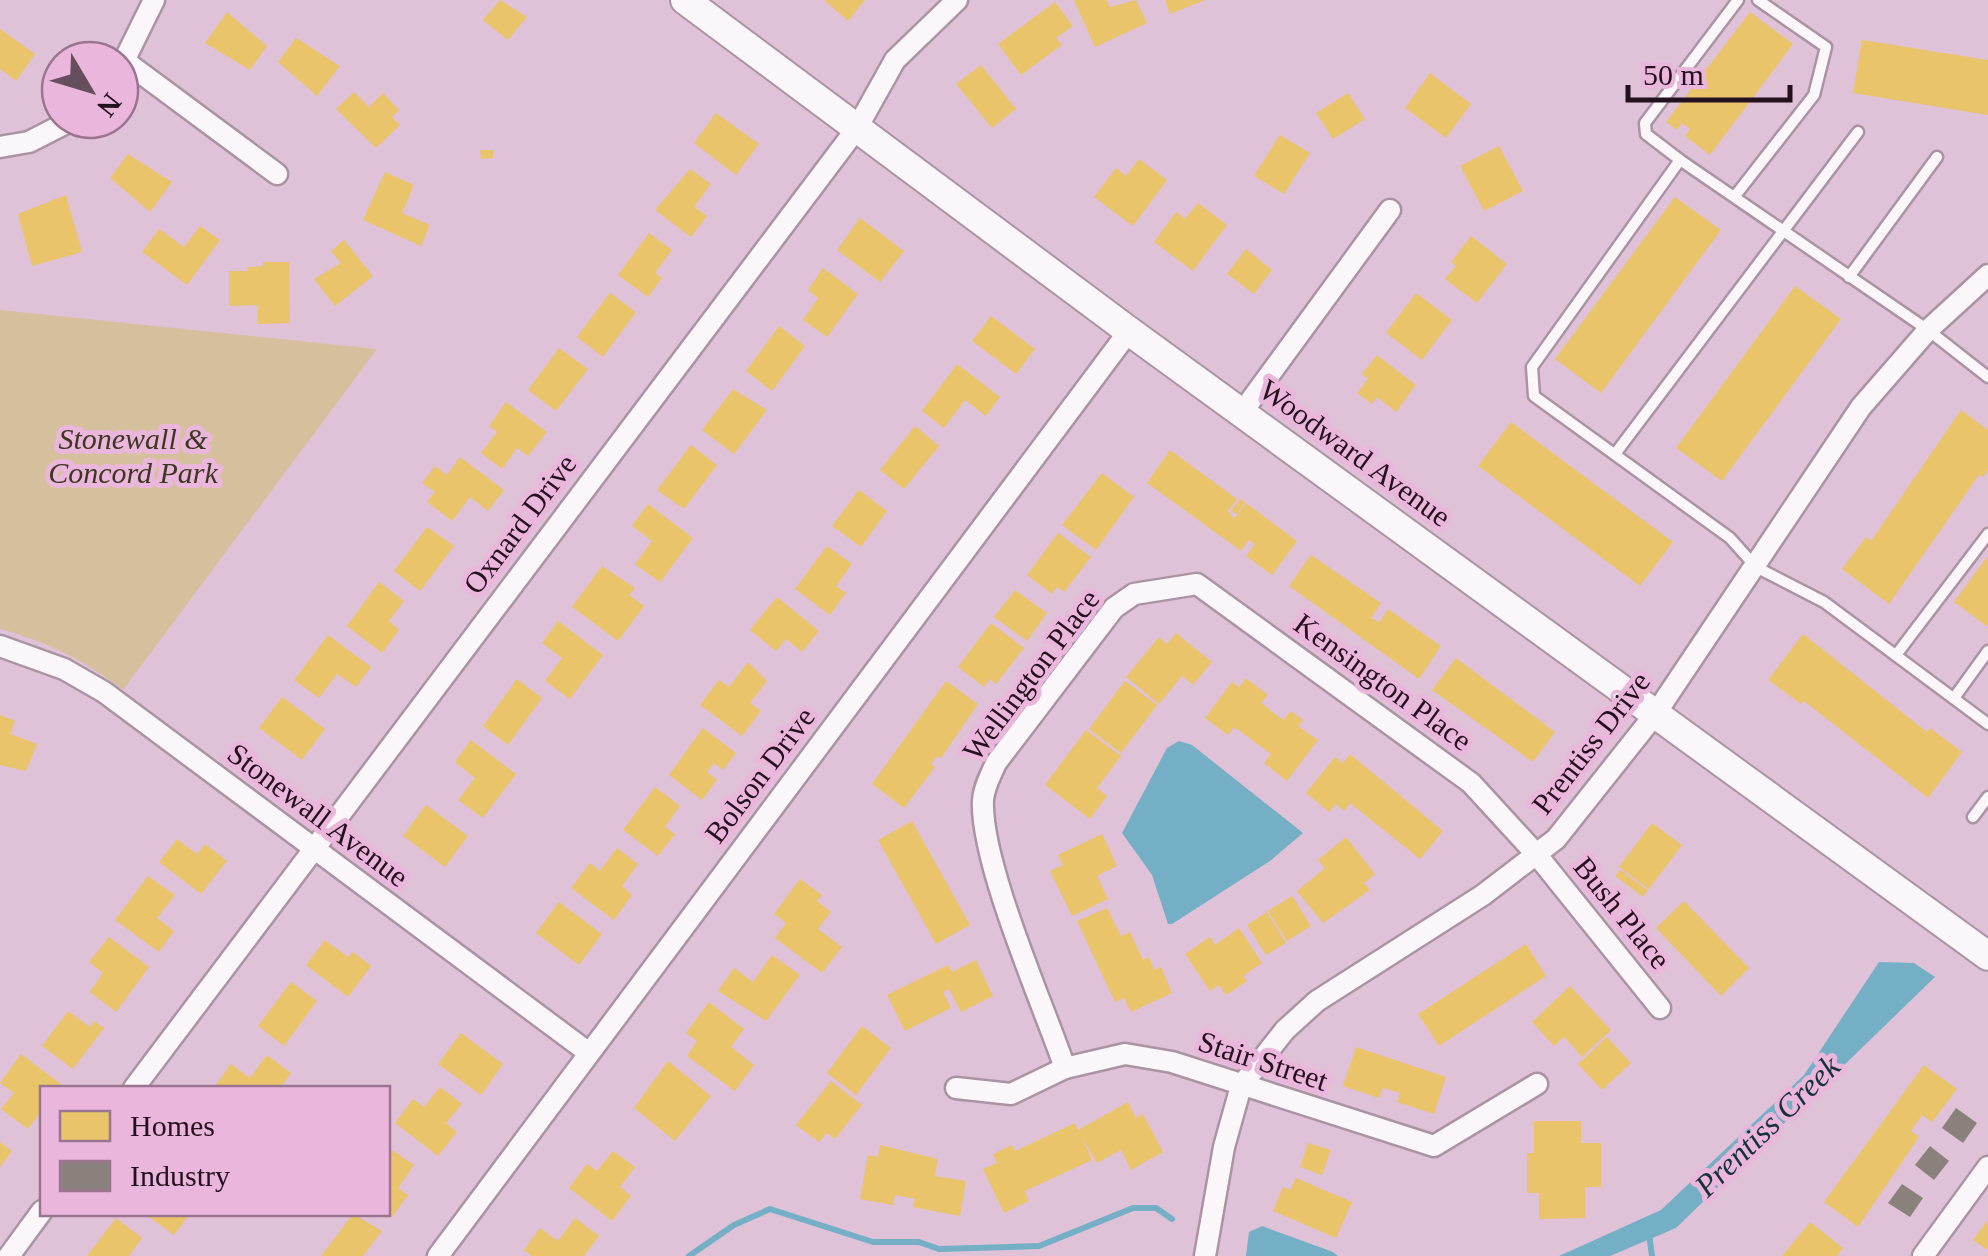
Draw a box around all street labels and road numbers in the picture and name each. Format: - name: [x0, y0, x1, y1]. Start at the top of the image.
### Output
- street label: Woodward Avenue: [1253, 372, 1457, 533]
- street label: Oxnard Drive: [457, 448, 583, 600]
- street label: Wellington Place: [956, 583, 1105, 767]
- street label: Kensington Place: [1288, 606, 1478, 757]
- street label: Prentiss Drive: [1525, 665, 1656, 820]
- street label: Bolson Drive: [698, 701, 821, 849]
- street label: Stonewall Avenue: [222, 736, 415, 893]
- street label: Bush Place: [1567, 850, 1677, 975]
- street label: Stair Street: [1194, 1024, 1333, 1097]

